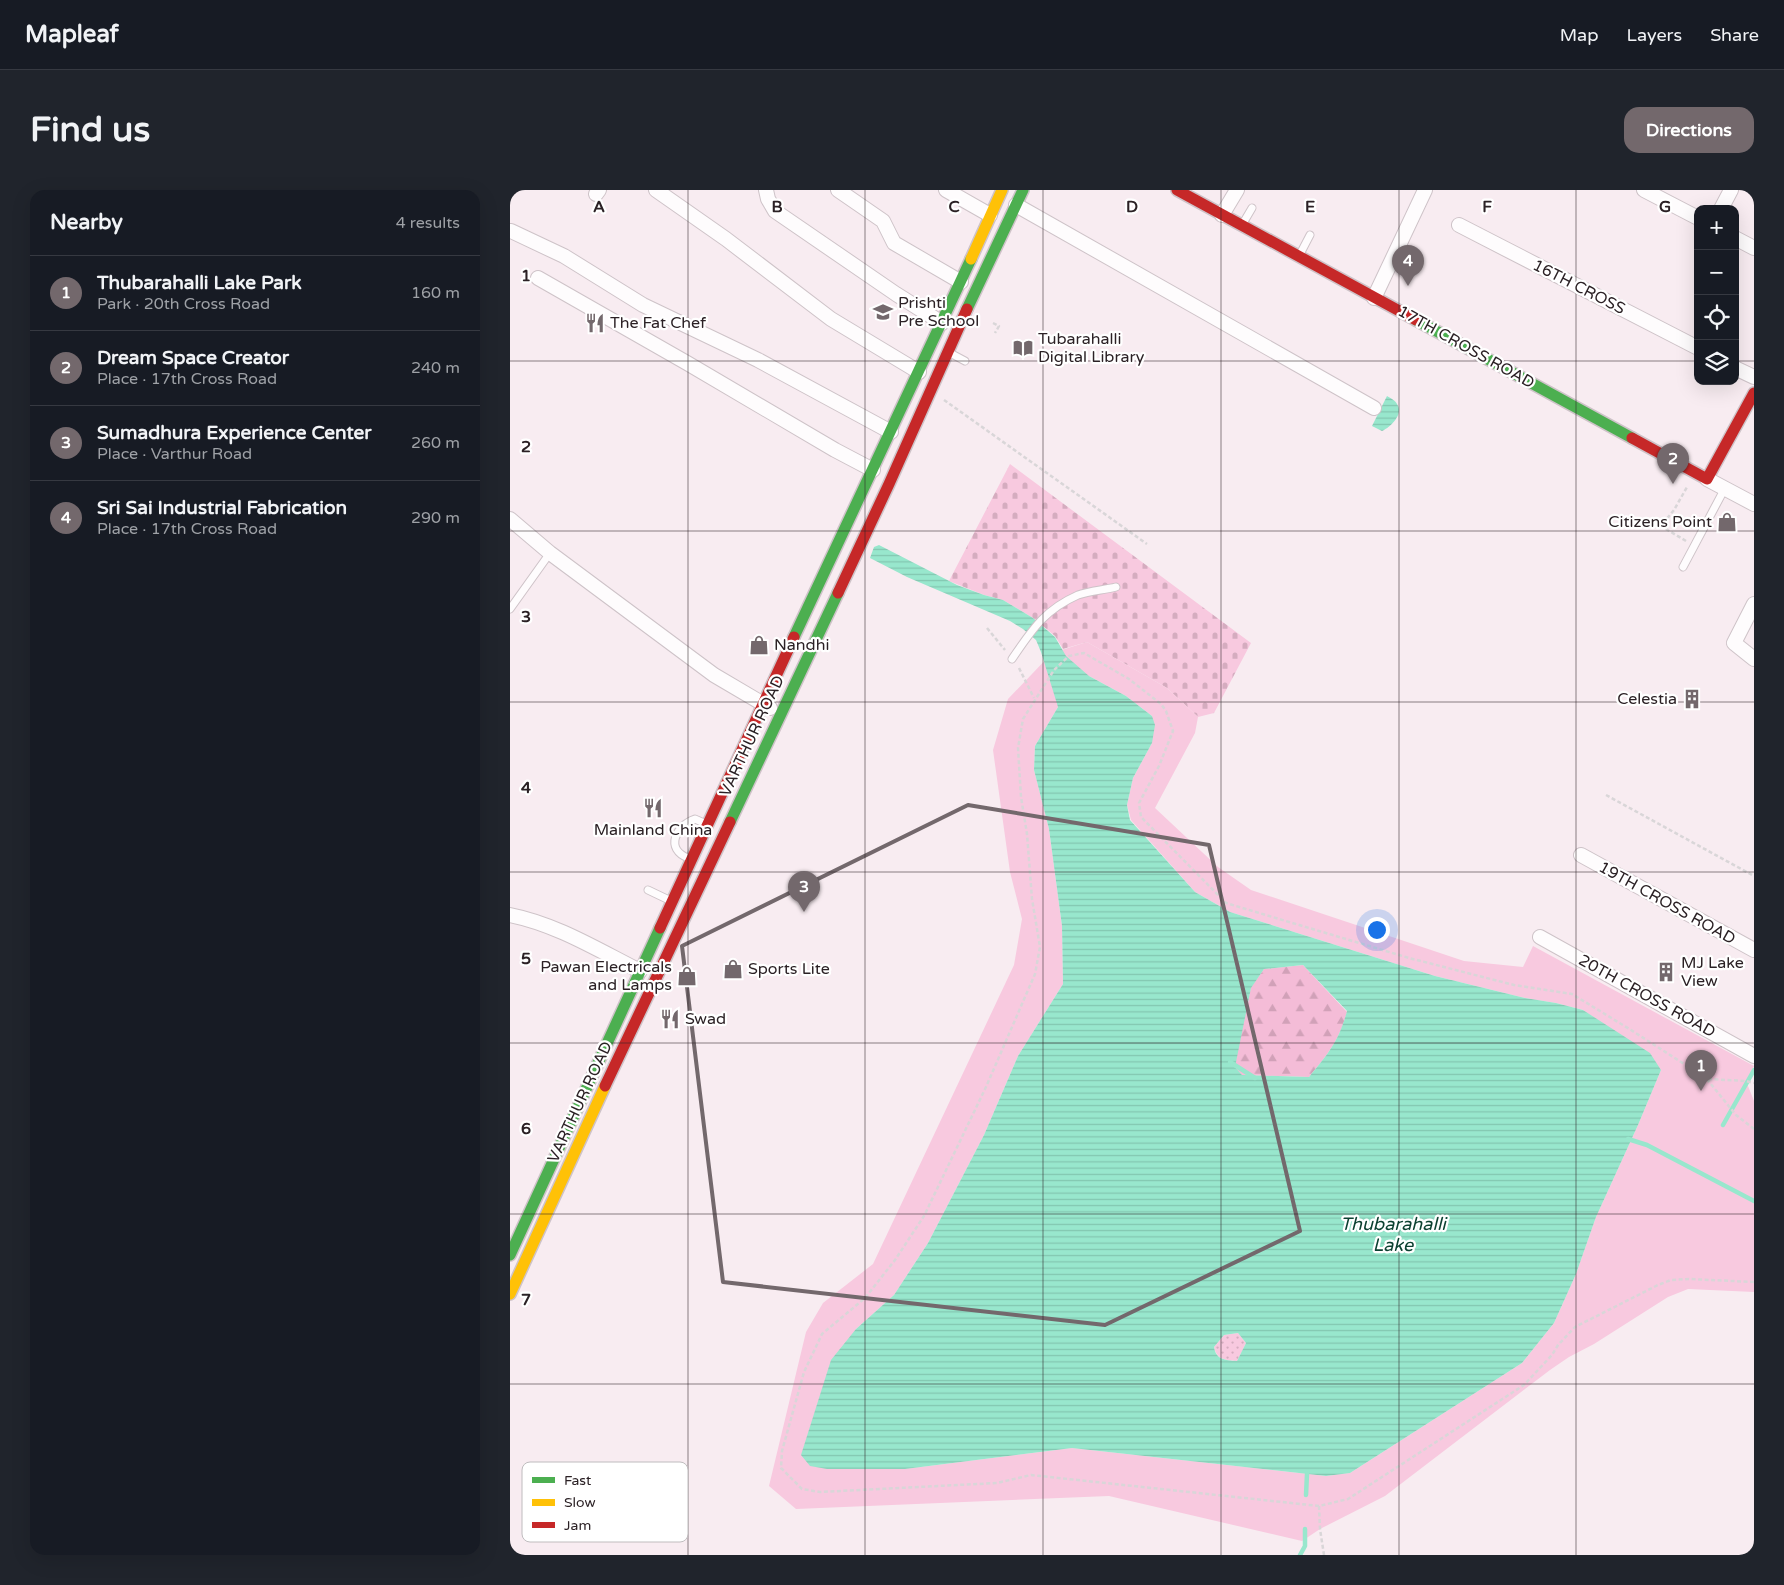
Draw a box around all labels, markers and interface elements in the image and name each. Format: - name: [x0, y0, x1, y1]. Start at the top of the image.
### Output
- text: Mapleaf: [25, 20, 119, 49]
- text: Map: [1560, 24, 1599, 46]
- text: Layers: [1627, 24, 1682, 46]
- text: Share: [1710, 24, 1759, 46]
- button: Directions: [1624, 107, 1754, 153]
- text: Find us: [30, 109, 150, 151]
- text: A: [593, 197, 605, 217]
- text: B: [771, 197, 783, 217]
- text: C: [948, 197, 960, 217]
- text: D: [1126, 197, 1138, 217]
- text: E: [1305, 197, 1315, 217]
- text: F: [1482, 197, 1492, 217]
- text: G: [1659, 197, 1671, 217]
- map controls: [1694, 205, 1739, 385]
- button: +: [1694, 205, 1739, 250]
- text: Nearby: [50, 210, 123, 235]
- text: 4 results: [396, 213, 460, 233]
- pin: 4: [1392, 245, 1424, 286]
- button: −: [1694, 250, 1739, 295]
- street label: 16TH CROSS: [1529, 255, 1629, 319]
- text: 1: [521, 266, 531, 286]
- text: Thubarahalli Lake Park: [97, 272, 302, 294]
- text: 1: [61, 283, 71, 303]
- text: 160 m: [411, 283, 460, 303]
- place label: Prishti Pre School: [898, 293, 979, 331]
- text: Park · 20th Cross Road: [97, 294, 270, 314]
- button: locate: [1694, 295, 1739, 340]
- school or university icon: Prishti Pre School: [872, 301, 894, 323]
- street label: 17TH CROSS ROAD: [1394, 301, 1538, 393]
- restaurant icon: The Fat Chef: [584, 312, 606, 334]
- place label: The Fat Chef: [610, 313, 707, 333]
- place label: Tubarahalli Digital Library: [1038, 329, 1145, 367]
- library icon: Tubarahalli Digital Library: [1012, 337, 1034, 359]
- button: layers: [1694, 340, 1739, 385]
- text: Dream Space Creator: [97, 347, 289, 369]
- text: 2: [61, 358, 71, 378]
- text: 240 m: [411, 358, 460, 378]
- text: Place · 17th Cross Road: [97, 369, 277, 389]
- text: Sumadhura Experience Center: [97, 422, 372, 444]
- text: 3: [61, 433, 71, 453]
- text: 260 m: [411, 433, 460, 453]
- text: 2: [521, 437, 531, 457]
- pin: 2: [1657, 443, 1689, 484]
- text: Place · Varthur Road: [97, 444, 252, 464]
- text: Sri Sai Industrial Fabrication: [97, 497, 347, 519]
- text: 4: [61, 508, 71, 528]
- text: 290 m: [411, 508, 460, 528]
- shop icon: Citizens Point: [1716, 511, 1738, 533]
- place label: Citizens Point: [1608, 512, 1712, 532]
- text: Place · 17th Cross Road: [97, 519, 277, 539]
- text: 3: [521, 607, 531, 627]
- shop icon: Nandhi: [748, 634, 770, 656]
- place label: Nandhi: [774, 635, 829, 655]
- street label: VARTHUR ROAD: [715, 672, 789, 800]
- building icon: Celestia: [1681, 688, 1703, 710]
- place label: Celestia: [1617, 689, 1677, 709]
- text: 4: [521, 778, 531, 798]
- restaurant icon: Mainland China: [642, 797, 664, 819]
- place label: Mainland China: [594, 820, 712, 840]
- street label: 19TH CROSS ROAD: [1595, 857, 1739, 949]
- pin: 3: [788, 871, 820, 912]
- your location: [1364, 917, 1390, 943]
- text: 5: [521, 949, 531, 969]
- street label: 20TH CROSS ROAD: [1575, 950, 1719, 1042]
- place label: MJ Lake View: [1681, 953, 1744, 991]
- place label: Pawan Electricals and Lamps: [540, 957, 672, 995]
- shop icon: Sports Lite: [722, 958, 744, 980]
- place label: Sports Lite: [748, 959, 830, 979]
- building icon: MJ Lake View: [1655, 961, 1677, 983]
- shop icon: Pawan Electricals and Lamps: [676, 965, 698, 987]
- restaurant icon: Swad: [659, 1008, 681, 1030]
- place label: Swad: [685, 1009, 726, 1029]
- street label: VARTHUR ROAD: [543, 1038, 617, 1166]
- pin: 1: [1685, 1050, 1717, 1091]
- text: 6: [521, 1119, 531, 1139]
- water label: Thubarahalli Lake: [1340, 1213, 1448, 1256]
- text: 7: [521, 1290, 531, 1310]
- legend: [522, 1462, 688, 1542]
- text: Fast: [564, 1472, 592, 1489]
- text: Slow: [564, 1494, 596, 1511]
- text: Jam: [564, 1517, 591, 1534]

